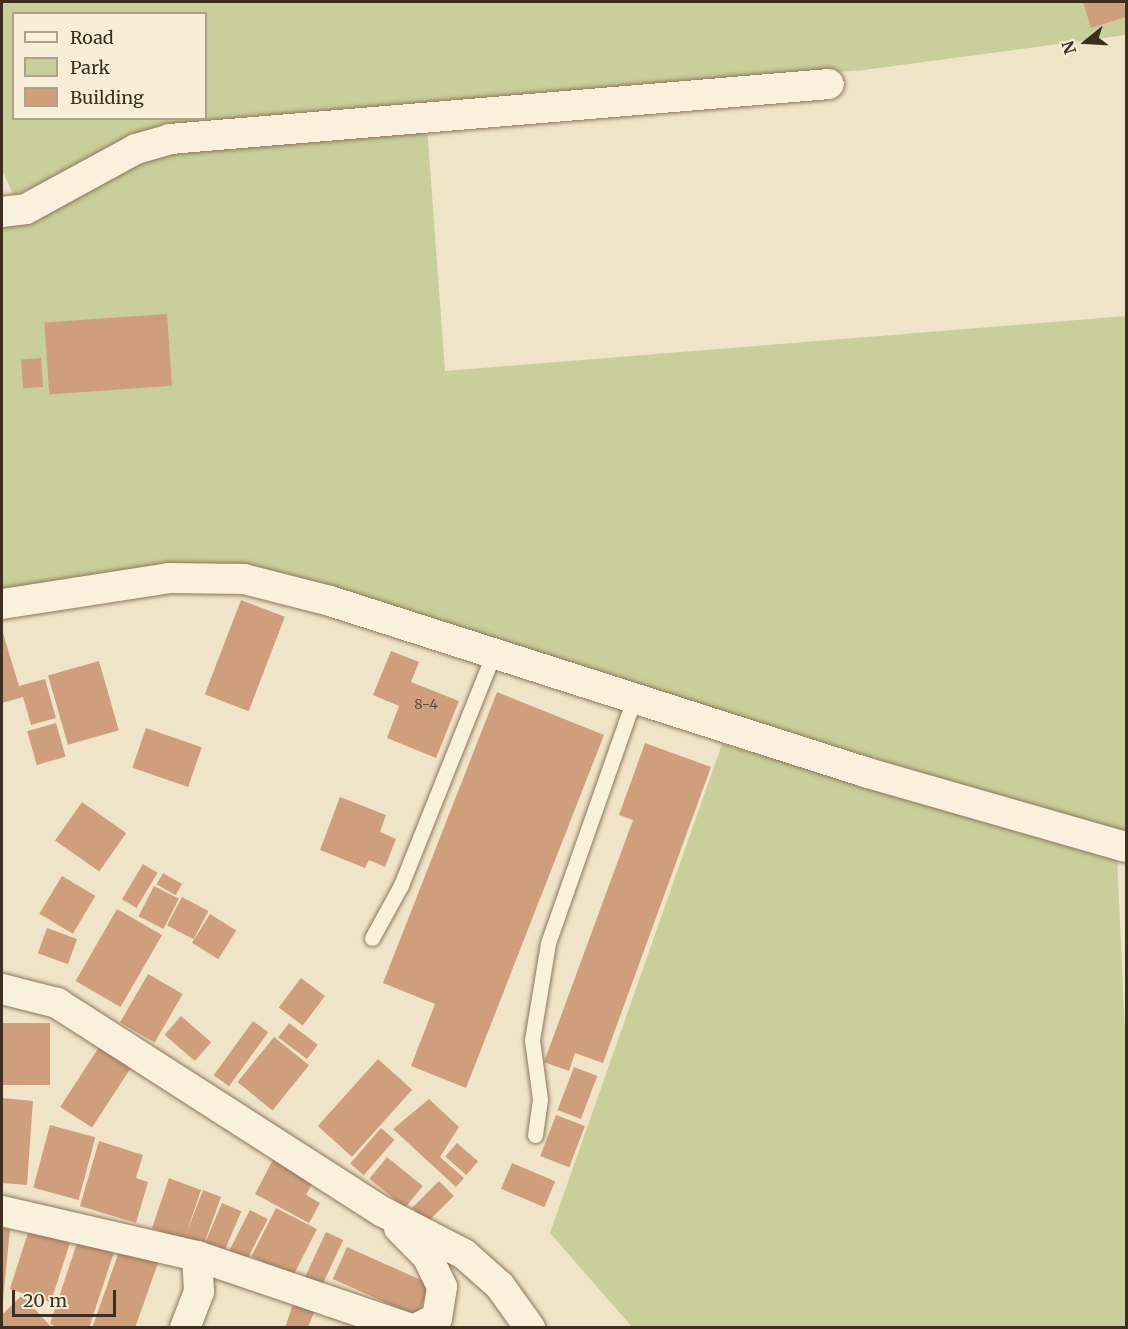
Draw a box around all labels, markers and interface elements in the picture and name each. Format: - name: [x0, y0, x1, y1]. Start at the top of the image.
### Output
- legend: [12, 12, 207, 120]
- north arrow: [1056, 12, 1116, 72]
- text: Road: [70, 26, 114, 49]
- text: N: [1057, 38, 1080, 57]
- text: Park: [70, 56, 110, 79]
- text: Building: [70, 86, 144, 109]
- house number: 8-4: [414, 696, 438, 712]
- scale bar: [15, 1278, 118, 1316]
- text: 20 m: [23, 1289, 67, 1312]

